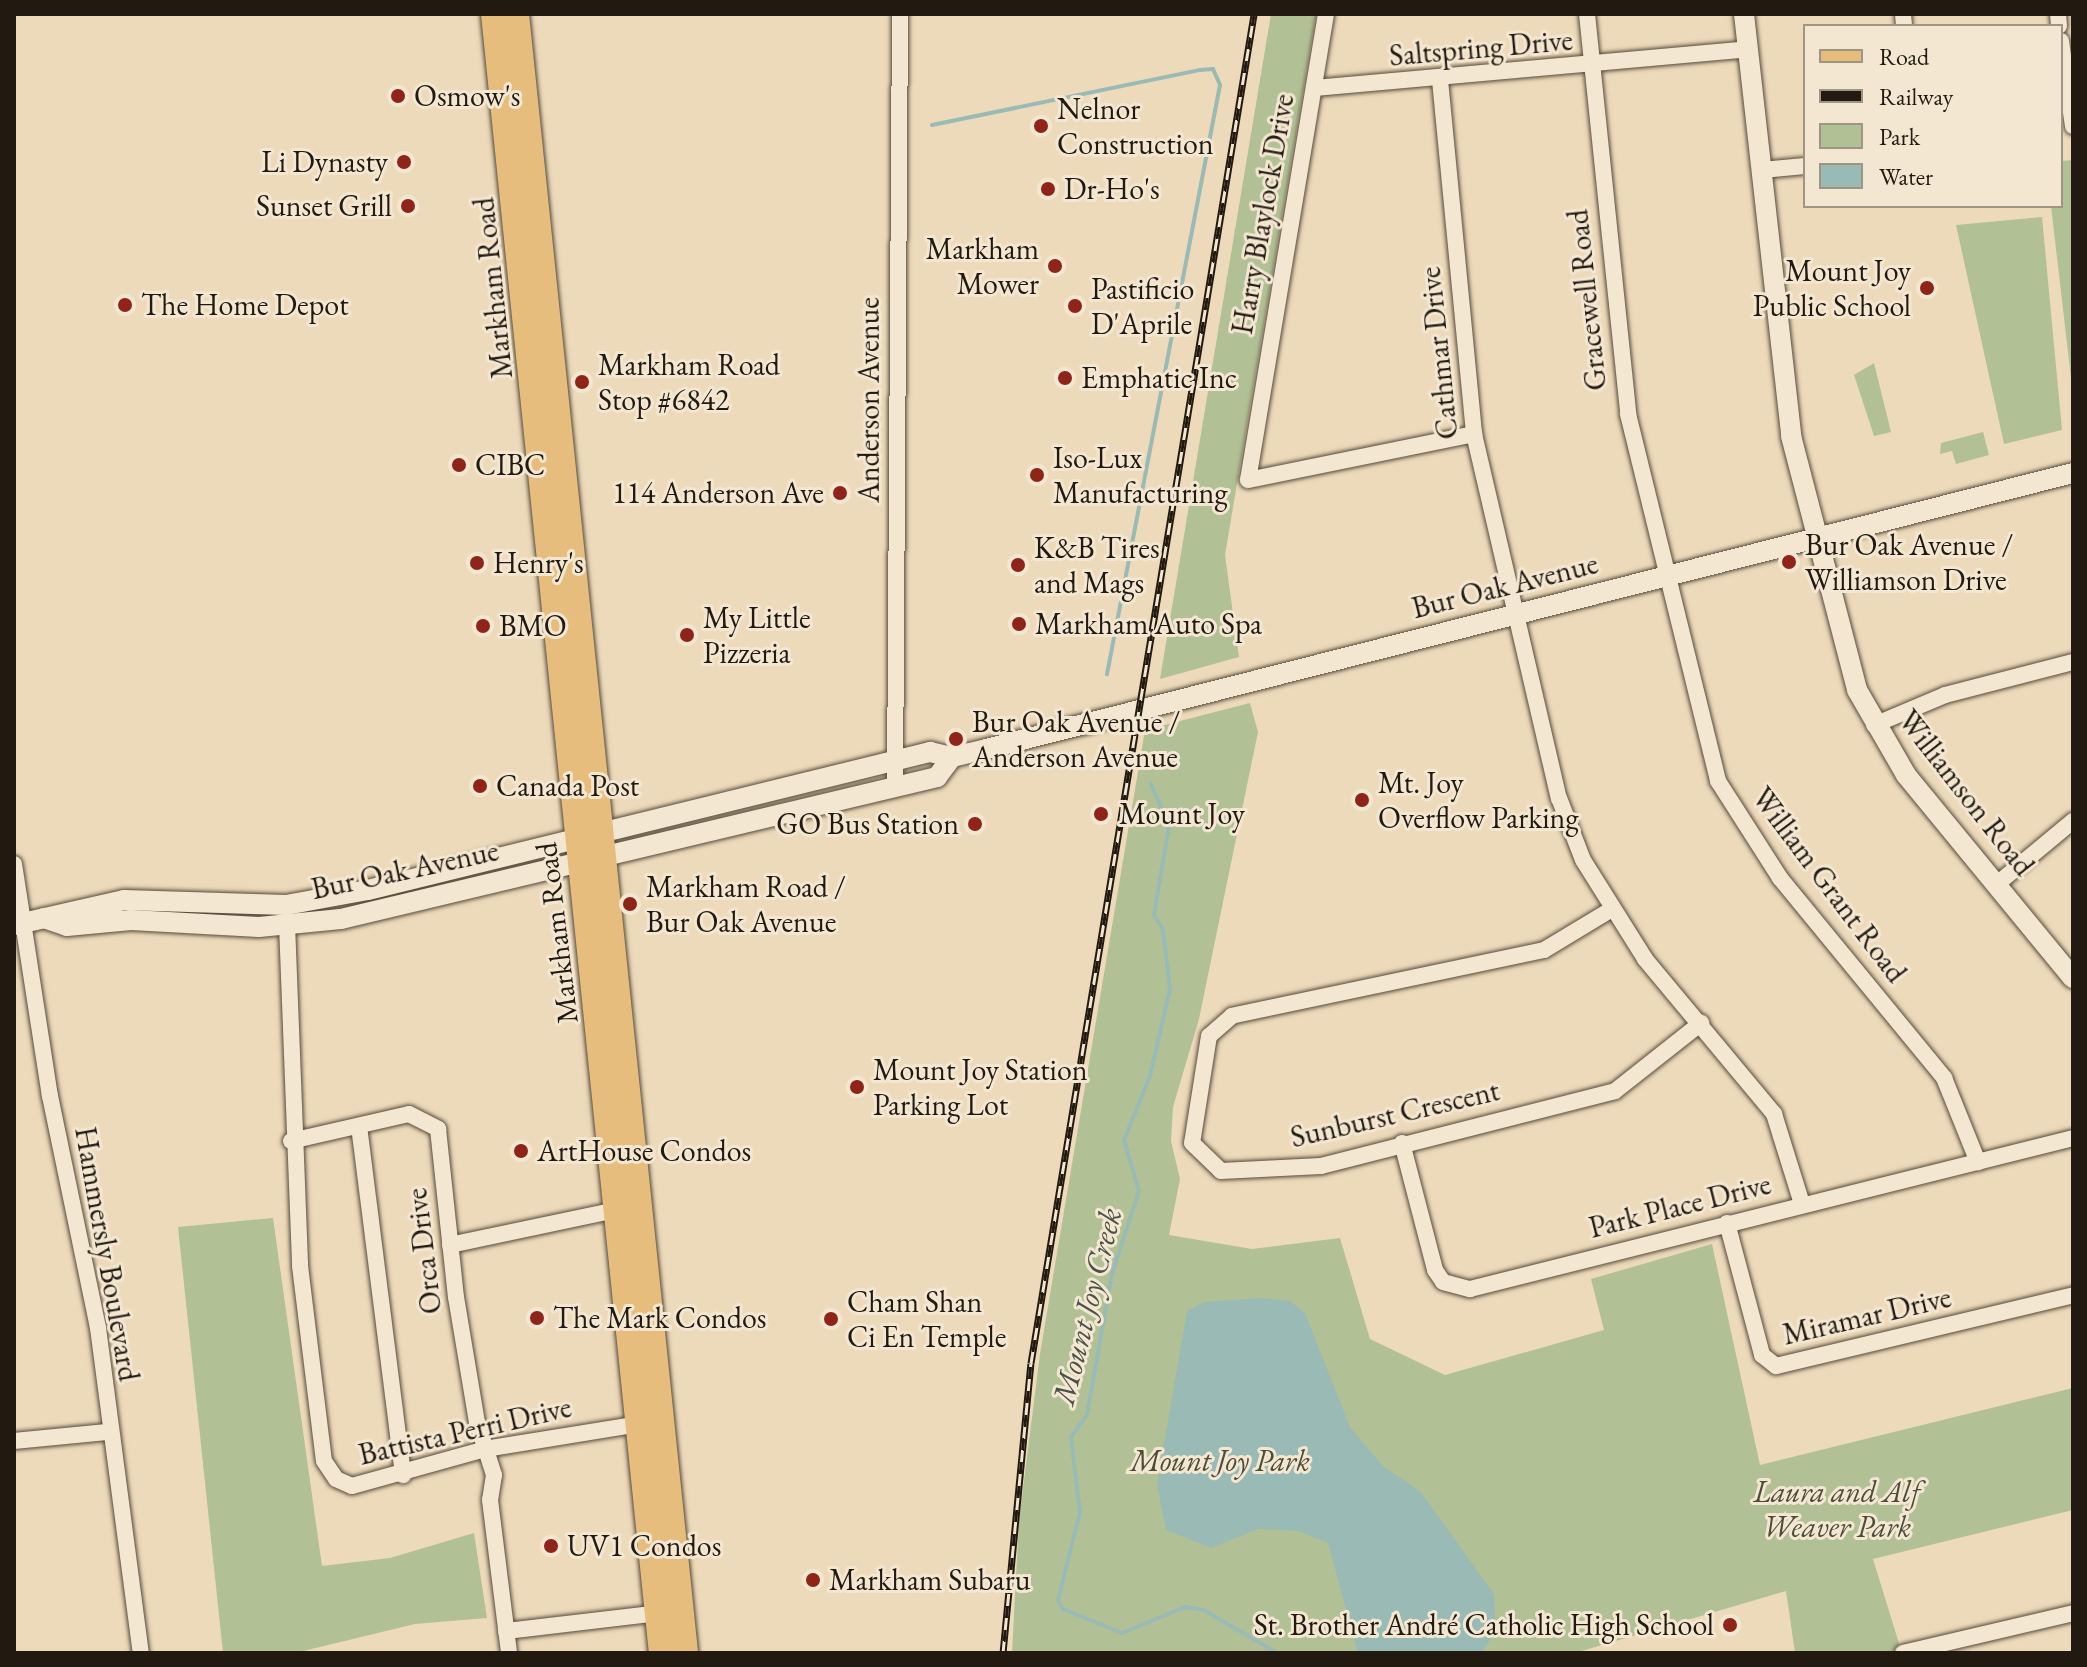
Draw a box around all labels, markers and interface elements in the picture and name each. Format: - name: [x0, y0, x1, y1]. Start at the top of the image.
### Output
- street label: Saltspring Drive: [1388, 22, 1574, 74]
- legend: [1803, 24, 2063, 208]
- text: Road: [1879, 41, 1929, 72]
- place label: Osmow's: [414, 78, 521, 114]
- text: Railway: [1879, 81, 1953, 112]
- marker: Osmow's: [389, 87, 407, 105]
- place label: Nelnor Construction: [1057, 91, 1214, 162]
- street label: Harry Blaylock Drive: [1224, 91, 1302, 337]
- marker: Nelnor Construction: [1032, 117, 1050, 135]
- text: Park: [1879, 121, 1920, 152]
- place label: Li Dynasty: [261, 144, 388, 180]
- marker: Li Dynasty: [395, 153, 413, 171]
- text: Water: [1879, 161, 1933, 192]
- place label: Dr-Ho's: [1064, 171, 1160, 207]
- marker: Dr-Ho's: [1039, 180, 1057, 198]
- place label: Sunset Grill: [256, 188, 392, 224]
- street label: Markham Road: [466, 196, 520, 380]
- marker: Sunset Grill: [399, 197, 417, 215]
- street label: Gracewell Road: [1560, 208, 1614, 392]
- place label: Markham Mower: [926, 231, 1039, 302]
- place label: Mount Joy Public School: [1753, 253, 1911, 324]
- marker: Markham Mower: [1046, 257, 1064, 275]
- street label: Cathmar Drive: [1412, 265, 1466, 441]
- place label: Pastificio D'Aprile: [1091, 271, 1194, 342]
- marker: Mount Joy Public School: [1918, 279, 1936, 297]
- place label: The Home Depot: [141, 287, 349, 323]
- marker: The Home Depot: [116, 296, 134, 314]
- street label: Anderson Avenue: [851, 297, 887, 503]
- marker: Pastificio D'Aprile: [1066, 297, 1084, 315]
- place label: Markham Road Stop #6842: [598, 347, 780, 418]
- place label: Emphatic Inc: [1081, 360, 1237, 396]
- marker: Emphatic Inc: [1056, 369, 1074, 387]
- marker: Markham Road Stop #6842: [573, 373, 591, 391]
- place label: Iso-Lux Manufacturing: [1053, 440, 1228, 510]
- place label: CIBC: [475, 447, 545, 483]
- marker: CIBC: [450, 456, 468, 474]
- marker: Iso-Lux Manufacturing: [1028, 466, 1046, 484]
- place label: 114 Anderson Ave: [612, 475, 824, 511]
- marker: 114 Anderson Ave: [831, 484, 849, 502]
- place label: Bur Oak Avenue / Williamson Drive: [1805, 527, 2013, 598]
- place label: K&B Tires and Mags: [1034, 530, 1160, 600]
- place label: Henry's: [493, 545, 584, 581]
- street label: Bur Oak Avenue: [1408, 545, 1602, 627]
- marker: Bur Oak Avenue / Williamson Drive: [1780, 553, 1798, 571]
- marker: Henry's: [468, 554, 486, 572]
- marker: K&B Tires and Mags: [1009, 556, 1027, 574]
- place label: My Little Pizzeria: [703, 600, 811, 670]
- place label: Markham Auto Spa: [1035, 606, 1262, 642]
- place label: BMO: [499, 608, 567, 644]
- marker: Markham Auto Spa: [1010, 615, 1028, 633]
- marker: BMO: [474, 617, 492, 635]
- marker: My Little Pizzeria: [678, 626, 696, 644]
- street label: Williamson Road: [1890, 703, 2042, 883]
- place label: Bur Oak Avenue / Anderson Avenue: [972, 704, 1180, 774]
- marker: Bur Oak Avenue / Anderson Avenue: [947, 730, 965, 748]
- place label: Mt. Joy Overflow Parking: [1378, 765, 1578, 836]
- place label: Canada Post: [496, 768, 639, 804]
- marker: Canada Post: [471, 777, 489, 795]
- street label: William Grant Road: [1744, 780, 1914, 990]
- marker: Mt. Joy Overflow Parking: [1353, 791, 1371, 809]
- place label: Mount Joy: [1119, 796, 1245, 832]
- marker: Mount Joy: [1090, 803, 1112, 825]
- place label: GO Bus Station: [776, 806, 959, 842]
- marker: GO Bus Station: [966, 815, 984, 833]
- street label: Bur Oak Avenue: [308, 833, 502, 907]
- street label: Markham Road: [528, 840, 586, 1026]
- place label: Markham Road / Bur Oak Avenue: [646, 869, 846, 940]
- marker: Markham Road / Bur Oak Avenue: [621, 895, 639, 913]
- place label: Mount Joy Station Parking Lot: [873, 1052, 1088, 1122]
- street label: Sunburst Crescent: [1287, 1072, 1503, 1156]
- marker: Mount Joy Station Parking Lot: [848, 1078, 866, 1096]
- street label: Hammersly Boulevard: [67, 1124, 147, 1384]
- place label: ArtHouse Condos: [537, 1133, 751, 1169]
- marker: ArtHouse Condos: [512, 1142, 530, 1160]
- street label: Park Place Drive: [1585, 1166, 1775, 1246]
- street label: Orca Drive: [398, 1186, 450, 1316]
- water label: Mount Joy Creek: [1044, 1204, 1130, 1408]
- street label: Miramar Drive: [1779, 1279, 1955, 1353]
- place label: Cham Shan Ci En Temple: [847, 1284, 1006, 1354]
- place label: The Mark Condos: [553, 1300, 766, 1336]
- marker: The Mark Condos: [528, 1309, 546, 1327]
- marker: Cham Shan Ci En Temple: [822, 1310, 840, 1328]
- street label: Battista Perri Drive: [355, 1389, 575, 1473]
- park label: Mount Joy Park: [1130, 1443, 1310, 1479]
- park label: Laura and Alf Weaver Park: [1754, 1474, 1920, 1544]
- place label: UV1 Condos: [567, 1528, 721, 1564]
- marker: UV1 Condos: [542, 1537, 560, 1555]
- place label: Markham Subaru: [829, 1562, 1031, 1598]
- marker: Markham Subaru: [804, 1571, 822, 1589]
- place label: St. Brother André Catholic High School: [1254, 1607, 1714, 1643]
- marker: St. Brother André Catholic High School: [1721, 1616, 1739, 1634]

